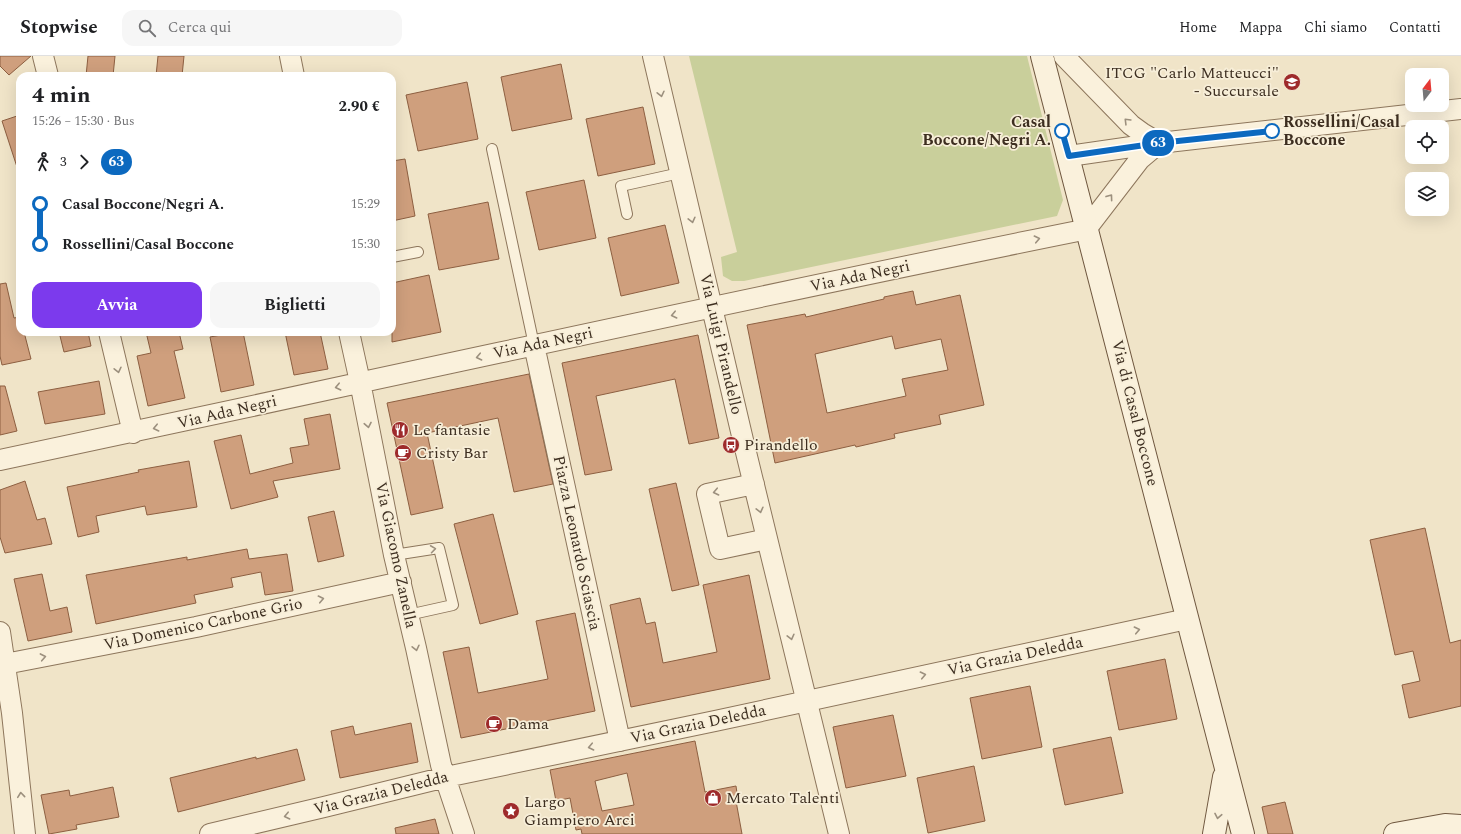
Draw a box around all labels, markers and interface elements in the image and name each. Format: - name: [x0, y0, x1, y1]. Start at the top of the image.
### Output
- search box: [122, 10, 402, 46]
- text: Stopwise: [20, 13, 98, 42]
- text: Cerca qui: [168, 16, 232, 39]
- icon: search: [136, 17, 158, 39]
- text: Home: [1179, 17, 1217, 38]
- text: Mappa: [1239, 17, 1282, 38]
- text: Chi siamo: [1304, 17, 1367, 38]
- text: Contatti: [1389, 17, 1441, 38]
- place label: ITCG "Carlo Matteucci" - Succursale: [1105, 61, 1279, 103]
- north arrow: [1405, 68, 1449, 112]
- map controls: [1405, 68, 1449, 216]
- school or university icon: ITCG "Carlo Matteucci" - Succursale: [1282, 72, 1302, 92]
- text: 4 min: [32, 79, 91, 112]
- one-way arrow: [657, 91, 665, 97]
- text: 2.90 €: [339, 95, 380, 118]
- place label: Casal Boccone/Negri A.: [922, 110, 1051, 152]
- place label: Rossellini/Casal Boccone: [1283, 110, 1400, 152]
- text: 15:26 – 15:30 · Bus: [32, 111, 135, 131]
- one-way arrow: [1124, 118, 1132, 126]
- button: locate: [1405, 120, 1449, 164]
- marker: Casal Boccone/Negri A.: [1054, 123, 1070, 139]
- marker: Rossellini/Casal Boccone: [1264, 123, 1280, 139]
- line badge: 63: [1140, 130, 1176, 156]
- text: 63: [1150, 132, 1166, 153]
- icon: walk: [32, 151, 54, 173]
- icon: forward: [73, 151, 95, 173]
- text: 63: [109, 151, 124, 172]
- text: 3: [60, 152, 67, 172]
- button: layers: [1405, 172, 1449, 216]
- text: Casal Boccone/Negri A.: [62, 193, 224, 216]
- text: 15:29: [351, 194, 380, 214]
- one-way arrow: [1105, 194, 1112, 201]
- one-way arrow: [687, 217, 695, 224]
- text: Rossellini/Casal Boccone: [62, 233, 234, 256]
- text: 15:30: [351, 234, 380, 254]
- one-way arrow: [1034, 236, 1041, 244]
- street label: Via Ada Negri: [808, 254, 912, 298]
- street label: Via Luigi Pirandello: [693, 271, 749, 417]
- button: Avvia: [32, 282, 202, 328]
- button: Biglietti: [210, 282, 380, 328]
- one-way arrow: [671, 311, 678, 319]
- street label: Via Ada Negri: [491, 321, 595, 365]
- street label: Via di Casal Boccone: [1105, 337, 1165, 489]
- one-way arrow: [476, 353, 482, 361]
- one-way arrow: [113, 367, 121, 373]
- one-way arrow: [335, 383, 341, 391]
- street label: Via Ada Negri: [175, 389, 279, 435]
- place label: Le fantasie: [413, 418, 491, 442]
- restaurant icon: Le fantasie: [390, 420, 410, 440]
- one-way arrow: [364, 422, 372, 428]
- one-way arrow: [153, 423, 160, 431]
- place label: Pirandello: [744, 433, 818, 457]
- bus stop icon: Pirandello: [721, 435, 741, 455]
- place label: Cristy Bar: [416, 441, 488, 465]
- cafe icon: Cristy Bar: [393, 443, 413, 463]
- street label: Piazza Leonardo Sciascia: [547, 453, 607, 633]
- street label: Via Giacomo Zanella: [369, 480, 423, 631]
- one-way arrow: [712, 488, 719, 496]
- one-way arrow: [756, 507, 764, 514]
- one-way arrow: [429, 545, 436, 554]
- street label: Via Domenico Carbone Grio: [101, 591, 305, 657]
- one-way arrow: [318, 596, 324, 604]
- one-way arrow: [1133, 626, 1140, 634]
- street label: Via Grazia Deledda: [945, 630, 1085, 682]
- one-way arrow: [787, 633, 795, 640]
- one-way arrow: [412, 645, 420, 651]
- one-way arrow: [40, 653, 46, 662]
- one-way arrow: [919, 672, 926, 680]
- street label: Via Grazia Deledda: [628, 698, 768, 750]
- place label: Dama: [507, 712, 549, 736]
- cafe icon: Dama: [484, 714, 504, 734]
- one-way arrow: [588, 742, 594, 750]
- street label: Via Grazia Deledda: [311, 765, 451, 821]
- place label: Mercato Talenti: [726, 786, 840, 810]
- shop icon: Mercato Talenti: [703, 788, 723, 808]
- place label: Largo Giampiero Arci: [524, 790, 635, 832]
- one-way arrow: [17, 792, 26, 798]
- place icon: Largo Giampiero Arci: [501, 801, 521, 821]
- one-way arrow: [283, 811, 290, 819]
- one-way arrow: [1214, 813, 1223, 819]

